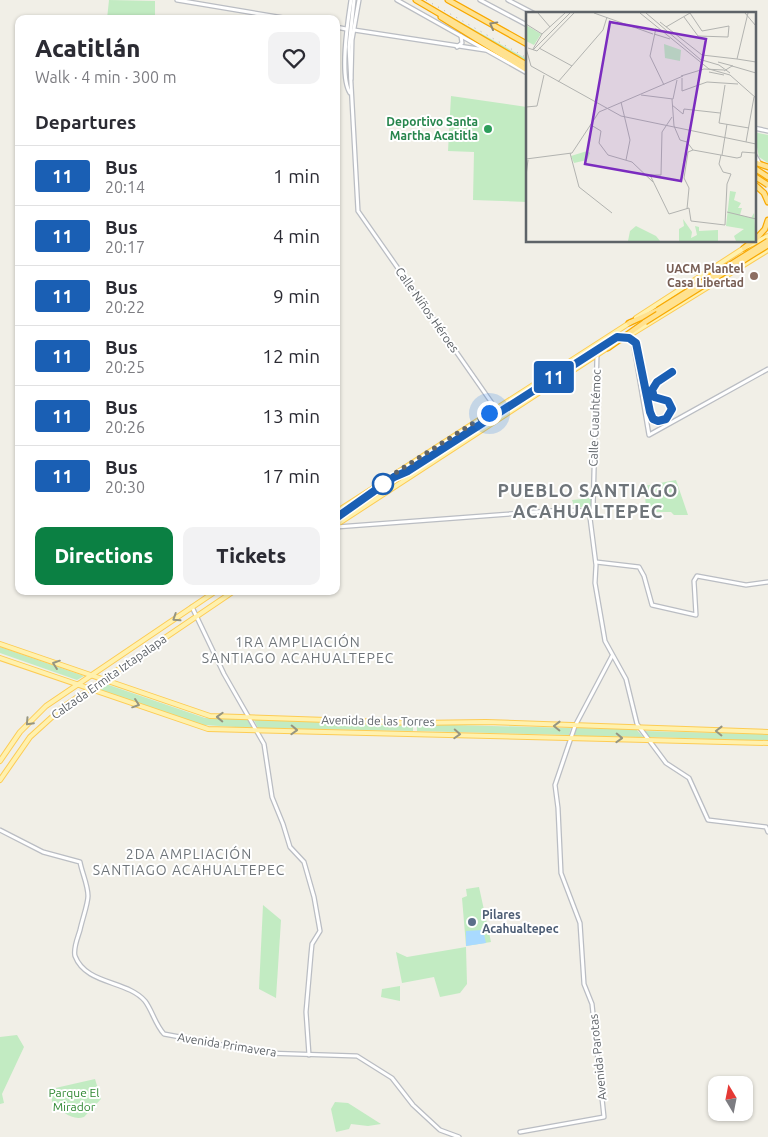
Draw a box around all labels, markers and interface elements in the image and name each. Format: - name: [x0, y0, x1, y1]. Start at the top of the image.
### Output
- inset map: [526, 12, 756, 242]
- one-way arrow: [490, 21, 499, 31]
- button: heart: [268, 32, 320, 84]
- text: Acatitlán: [35, 35, 140, 62]
- text: Walk · 4 min · 300 m: [35, 68, 177, 86]
- text: Departures: [35, 111, 136, 133]
- place label: Deportivo Santa Martha Acatitla: [386, 115, 478, 142]
- marker: Deportivo Santa Martha Acatitla: [482, 123, 494, 135]
- text: Bus: [105, 156, 138, 178]
- text: 1 min: [273, 165, 320, 187]
- text: 11: [52, 166, 73, 186]
- text: 20:14: [105, 178, 145, 196]
- text: Bus: [105, 216, 138, 238]
- text: 4 min: [273, 225, 320, 247]
- text: 11: [52, 226, 73, 246]
- text: 20:17: [105, 238, 145, 256]
- place label: UACM Plantel Casa Libertad: [666, 262, 744, 289]
- street label: Calle Niños Héroes: [393, 265, 462, 355]
- marker: UACM Plantel Casa Libertad: [748, 270, 760, 282]
- text: Bus: [105, 276, 138, 298]
- text: 9 min: [273, 285, 320, 307]
- text: 11: [52, 286, 73, 306]
- text: 20:22: [105, 298, 145, 316]
- text: Bus: [105, 336, 138, 358]
- text: 12 min: [262, 345, 320, 367]
- text: 11: [52, 346, 73, 366]
- text: 20:25: [105, 358, 145, 376]
- line badge: 11: [532, 361, 576, 393]
- text: 11: [544, 367, 564, 387]
- street label: Calle Cuauhtémoc: [586, 369, 603, 467]
- text: Bus: [105, 396, 138, 418]
- your location: [477, 401, 502, 426]
- text: 13 min: [262, 405, 320, 427]
- text: 11: [52, 406, 73, 426]
- text: 20:26: [105, 418, 145, 436]
- text: Bus: [105, 456, 138, 478]
- text: 17 min: [262, 465, 320, 487]
- text: 11: [52, 466, 73, 486]
- unlabelled marker: [372, 473, 394, 495]
- text: 20:30: [105, 478, 145, 496]
- district label: PUEBLO SANTIAGO ACAHUALTEPEC: [498, 480, 679, 521]
- button: Directions: [35, 527, 173, 585]
- button: Tickets: [183, 527, 320, 585]
- one-way arrow: [172, 612, 181, 621]
- street label: Calzada Ermita Iztapalapa: [49, 632, 169, 721]
- district label: 1RA AMPLIACIÓN SANTIAGO ACAHUALTEPEC: [202, 633, 394, 666]
- one-way arrow: [52, 660, 61, 670]
- one-way arrow: [131, 698, 140, 708]
- one-way arrow: [215, 711, 223, 722]
- street label: Avenida de las Torres: [321, 713, 435, 728]
- one-way arrow: [26, 716, 35, 725]
- one-way arrow: [553, 720, 561, 731]
- one-way arrow: [291, 725, 299, 736]
- one-way arrow: [715, 726, 723, 737]
- one-way arrow: [453, 729, 461, 740]
- one-way arrow: [615, 732, 623, 743]
- district label: 2DA AMPLIACIÓN SANTIAGO ACAHUALTEPEC: [93, 845, 285, 878]
- place label: Pilares Acahualtepec: [482, 908, 559, 935]
- marker: Pilares Acahualtepec: [466, 916, 478, 928]
- street label: Avenida Parotas: [587, 1013, 608, 1101]
- street label: Avenida Primavera: [177, 1030, 278, 1059]
- north arrow: [708, 1076, 752, 1121]
- map controls: [708, 1076, 753, 1121]
- park label: Parque El Mirador: [49, 1086, 99, 1113]

